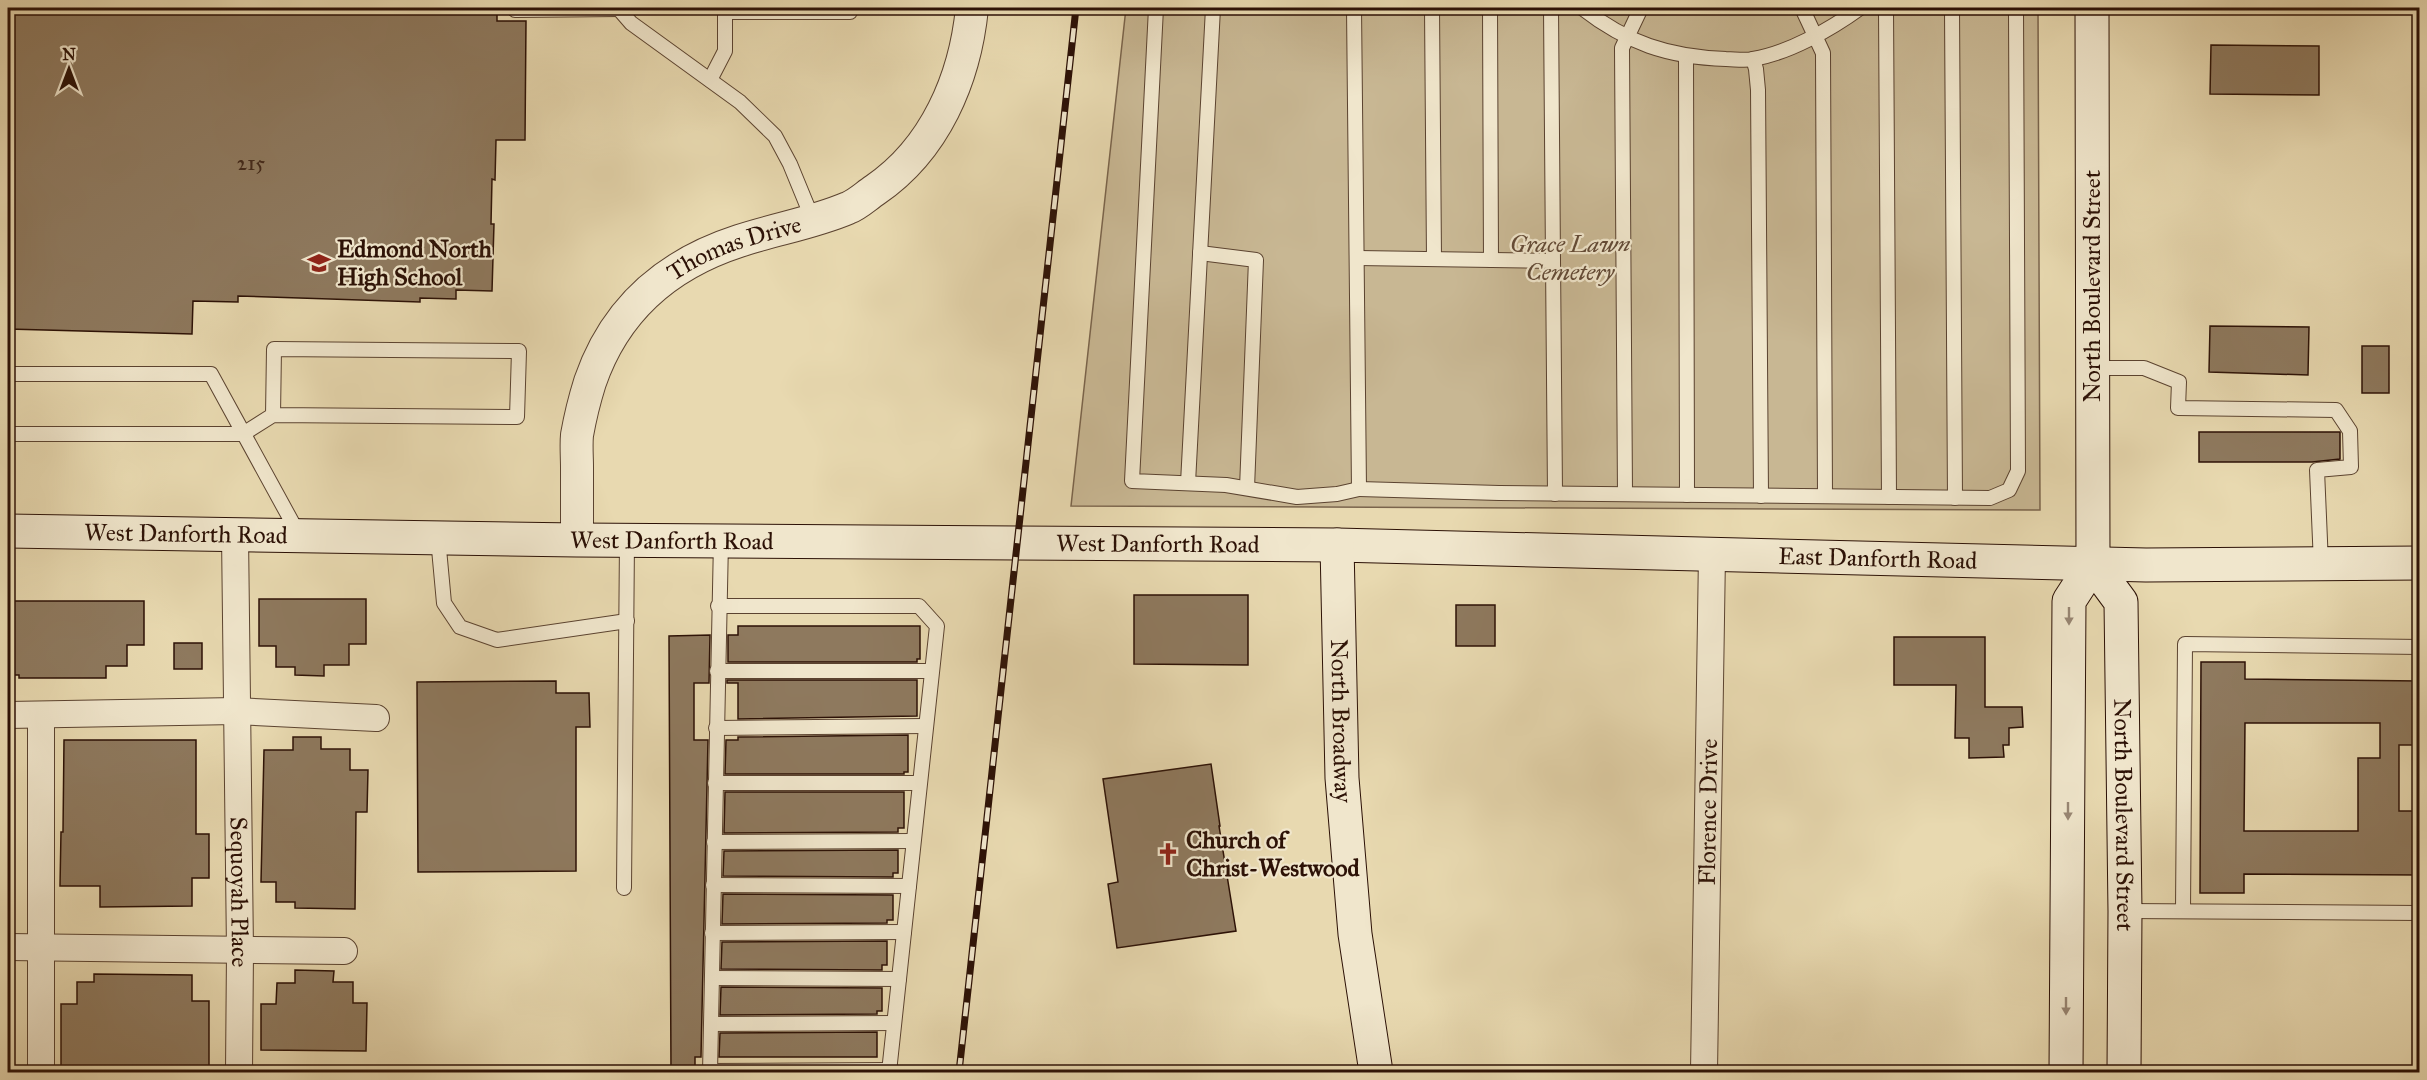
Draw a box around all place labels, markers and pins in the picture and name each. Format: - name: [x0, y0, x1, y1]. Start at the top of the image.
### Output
- place label: Edmond North High School: [337, 234, 492, 292]
- school or university icon: Edmond North High School: [306, 250, 332, 276]
- place label: Church of Christ-Westwood: [1186, 825, 1361, 883]
- church icon: Church of Christ-Westwood: [1155, 841, 1181, 867]

